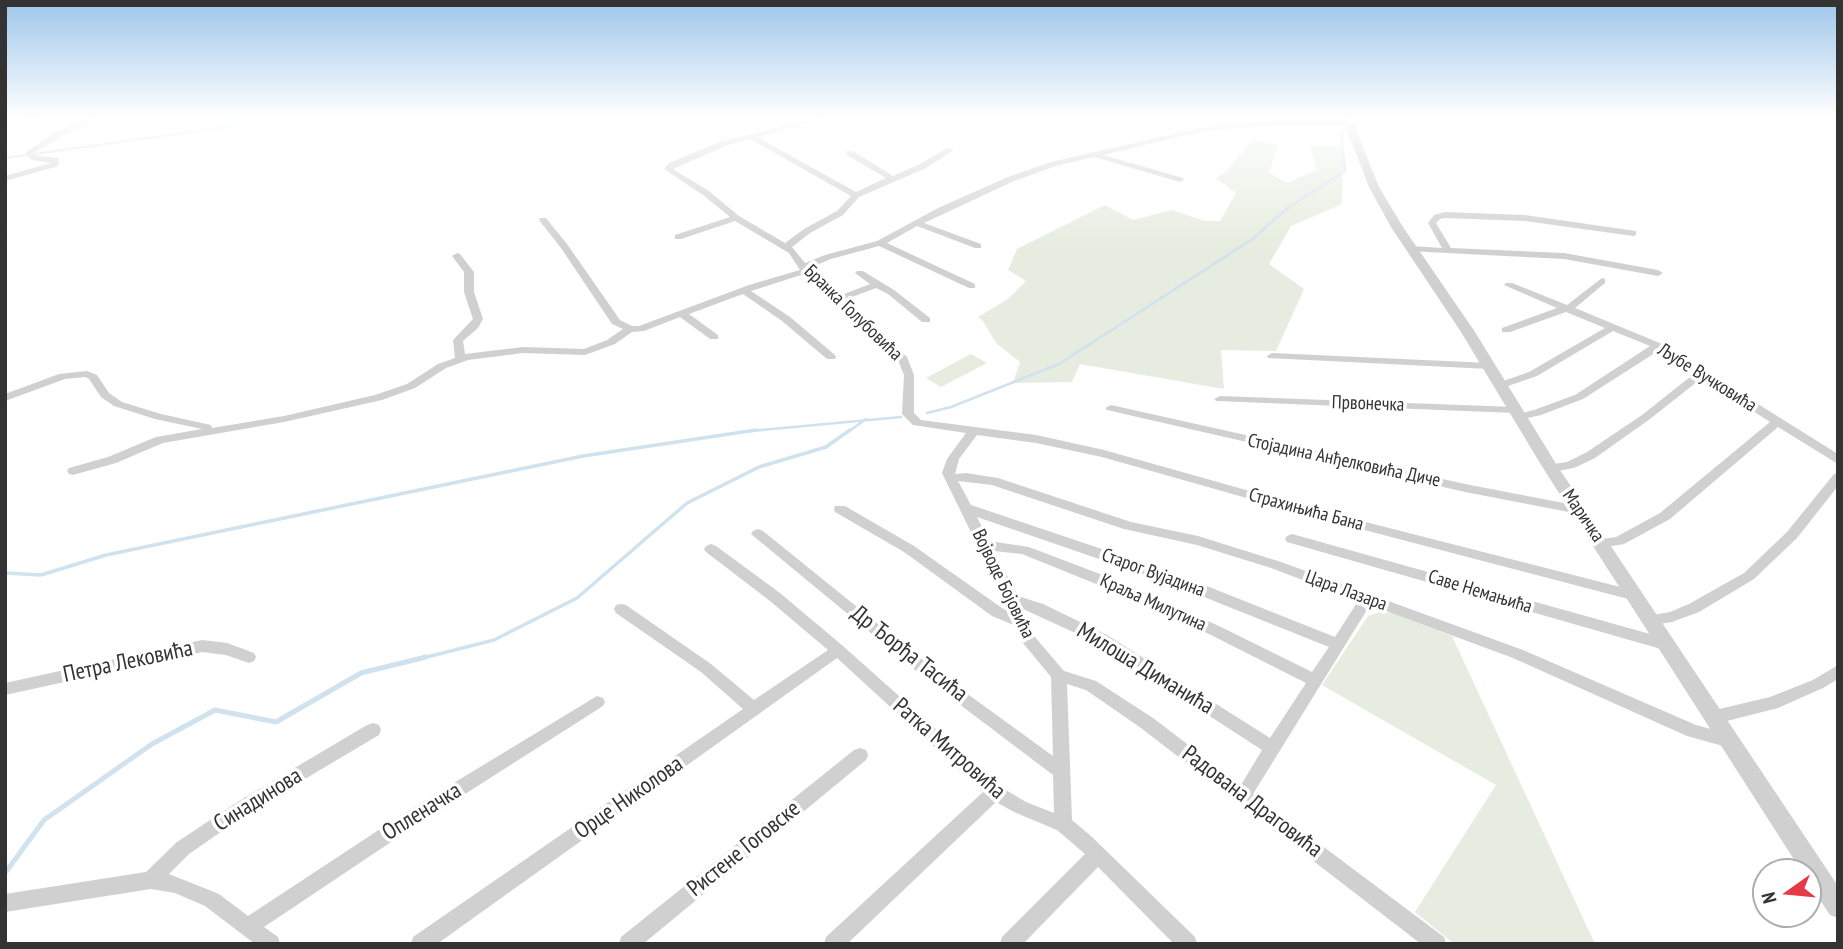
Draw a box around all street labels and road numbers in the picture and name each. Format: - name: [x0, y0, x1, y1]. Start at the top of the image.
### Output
- street label: Бранка Голубовића: [799, 260, 907, 366]
- street label: Љубе Вучковића: [1653, 339, 1761, 417]
- street label: Првонечка: [1331, 391, 1405, 417]
- street label: Стојадина Анђелковића Диче: [1246, 429, 1442, 493]
- street label: Страхињића Бана: [1246, 484, 1366, 536]
- street label: Маричка: [1557, 485, 1609, 547]
- street label: Војводе Бојовића: [967, 526, 1039, 642]
- street label: Старог Вујадина: [1098, 544, 1208, 602]
- street label: Саве Немањића: [1425, 565, 1535, 619]
- street label: Цара Лазара: [1302, 566, 1390, 616]
- street label: Краља Милутина: [1096, 569, 1210, 637]
- street label: Др Ђорђа Тасића: [845, 600, 973, 708]
- street label: Милоша Диманића: [1071, 617, 1219, 721]
- street label: Петра Лековића: [61, 635, 195, 689]
- street label: Ратка Митровића: [887, 693, 1011, 805]
- street label: Радована Драговића: [1176, 740, 1328, 864]
- street label: Орце Николова: [569, 751, 689, 845]
- street label: Синадинова: [209, 762, 307, 838]
- street label: Опленачка: [377, 777, 467, 847]
- street label: Ристене Гоговске: [682, 795, 806, 903]

